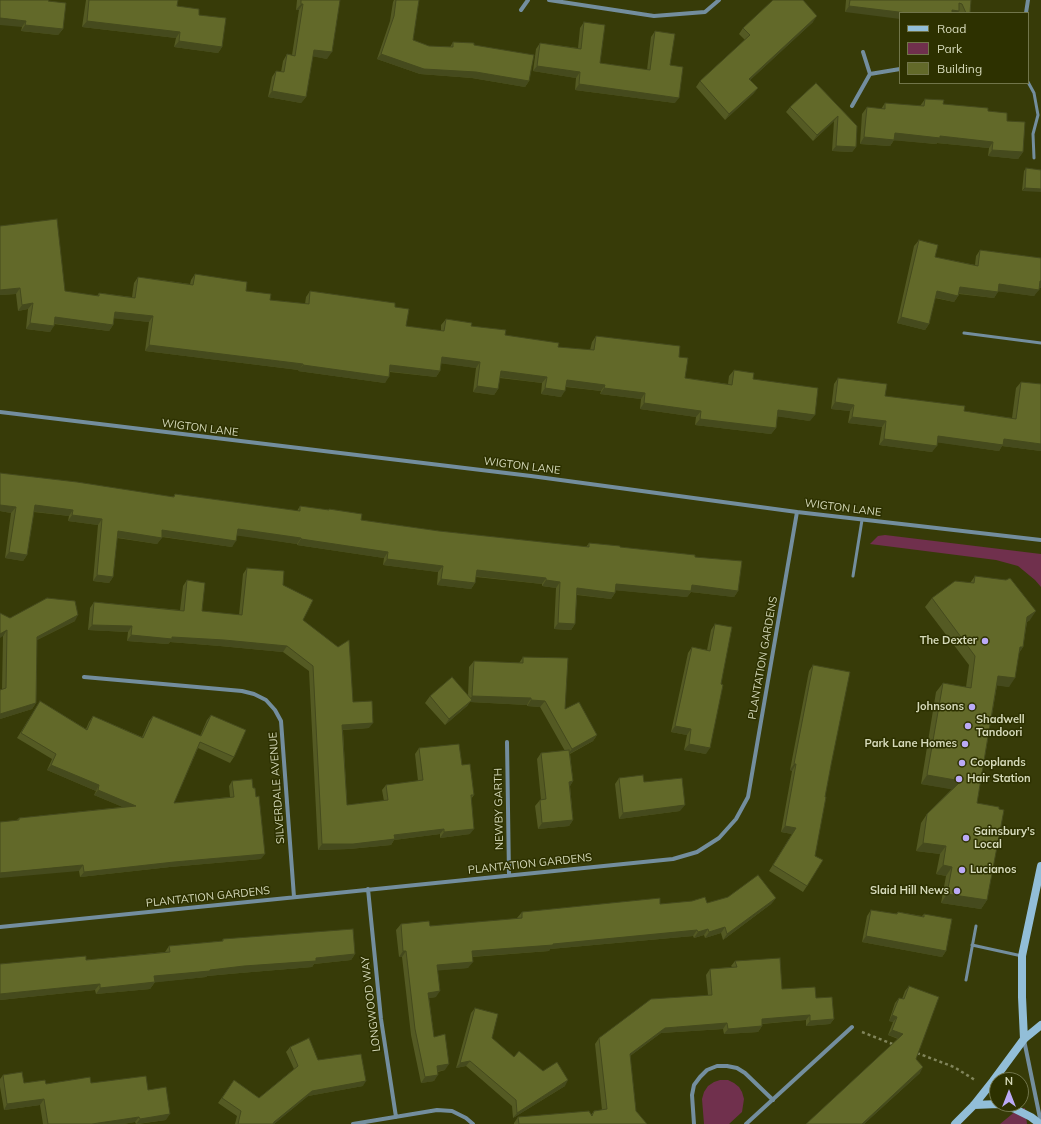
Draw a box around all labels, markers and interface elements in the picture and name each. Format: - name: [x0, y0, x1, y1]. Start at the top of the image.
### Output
- legend: [899, 12, 1029, 84]
- text: Road: [937, 21, 966, 36]
- text: Park: [937, 41, 962, 56]
- text: Building: [937, 61, 982, 76]
- street label: WIGTON LANE: [161, 417, 239, 439]
- street label: WIGTON LANE: [483, 455, 561, 477]
- street label: WIGTON LANE: [804, 497, 882, 519]
- street label: PLANTATION GARDENS: [746, 595, 780, 721]
- place label: The Dexter: [920, 634, 977, 648]
- marker: The Dexter: [980, 636, 990, 646]
- place label: Johnsons: [916, 700, 964, 714]
- marker: Johnsons: [967, 702, 977, 712]
- place label: Shadwell Tandoori: [976, 713, 1025, 739]
- marker: Shadwell Tandoori: [963, 721, 973, 731]
- street label: SILVERDALE AVENUE: [267, 732, 287, 844]
- place label: Park Lane Homes: [865, 737, 957, 751]
- marker: Park Lane Homes: [960, 739, 970, 749]
- place label: Cooplands: [970, 756, 1026, 770]
- marker: Cooplands: [957, 758, 967, 768]
- street label: NEWBY GARTH: [492, 768, 506, 850]
- place label: Hair Station: [967, 772, 1031, 786]
- marker: Hair Station: [954, 774, 964, 784]
- place label: Sainsbury's Local: [974, 825, 1035, 851]
- marker: Sainsbury's Local: [961, 833, 971, 843]
- street label: PLANTATION GARDENS: [467, 851, 593, 877]
- place label: Lucianos: [970, 863, 1016, 877]
- marker: Lucianos: [957, 865, 967, 875]
- street label: PLANTATION GARDENS: [145, 884, 271, 910]
- place label: Slaid Hill News: [870, 884, 949, 898]
- marker: Slaid Hill News: [952, 886, 962, 896]
- street label: LONGWOOD WAY: [359, 956, 383, 1052]
- north arrow: [989, 1072, 1029, 1112]
- text: N: [1005, 1074, 1013, 1088]

